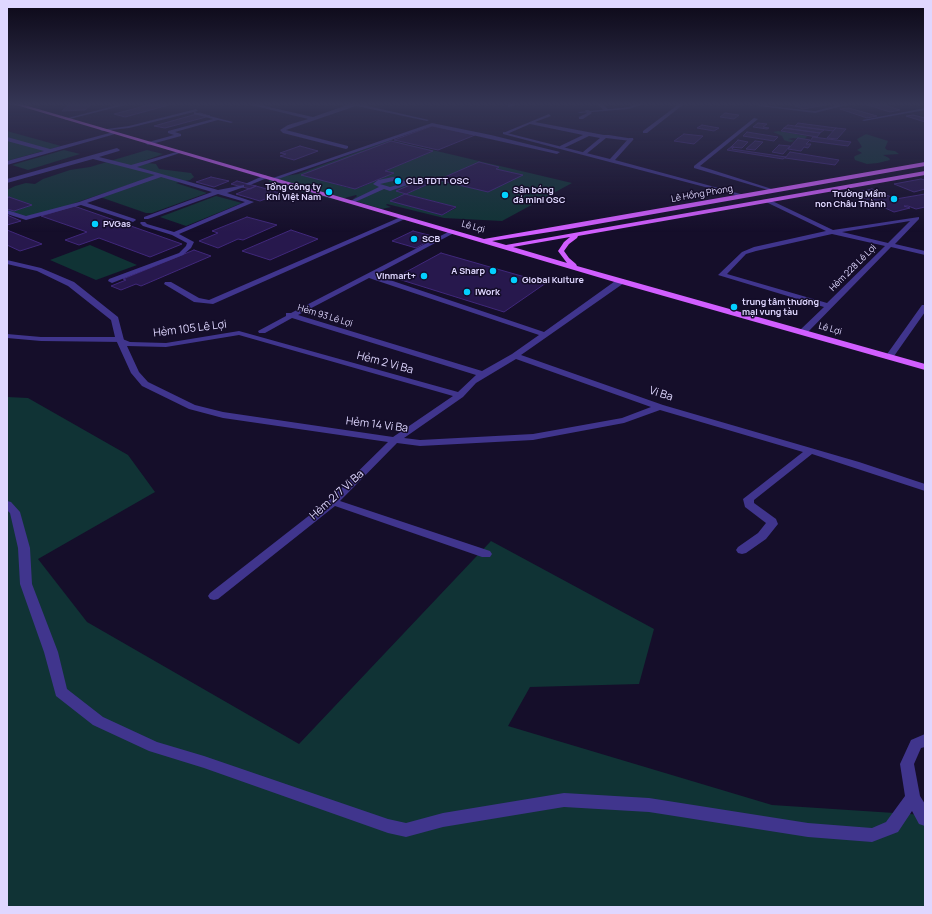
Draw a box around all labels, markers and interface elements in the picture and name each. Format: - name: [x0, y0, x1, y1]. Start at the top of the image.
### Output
- marker: CLB TDTT OSC: [393, 176, 403, 186]
- place label: CLB TDTT OSC: [406, 176, 469, 186]
- place label: Tổng công ty Khí Việt Nam: [265, 182, 321, 203]
- street label: Lê Hồng Phong: [670, 183, 734, 205]
- place label: Sân bóng đá mini OSC: [513, 185, 565, 206]
- marker: Tổng công ty Khí Việt Nam: [324, 187, 334, 197]
- place label: Trường Mầm non Châu Thành: [815, 189, 886, 210]
- marker: Sân bóng đá mini OSC: [500, 190, 510, 200]
- marker: Trường Mầm non Châu Thành: [889, 194, 899, 204]
- marker: PVGas: [90, 219, 100, 229]
- place label: PVGas: [103, 219, 131, 229]
- street label: Lê Lợi: [460, 219, 486, 235]
- marker: SCB: [409, 234, 419, 244]
- place label: SCB: [422, 234, 440, 244]
- street label: Hẻm 228 Lê Lợi: [827, 242, 879, 294]
- place label: A Sharp: [451, 266, 485, 276]
- marker: A Sharp: [488, 266, 498, 276]
- place label: Vinmart+: [376, 271, 416, 281]
- marker: Vinmart+: [419, 271, 429, 281]
- marker: Global Kulture: [509, 275, 519, 285]
- place label: Global Kulture: [522, 275, 584, 285]
- marker: iWork: [462, 287, 472, 297]
- place label: iWork: [475, 287, 500, 297]
- place label: trung tâm thương mại vung tàu: [742, 297, 819, 318]
- marker: trung tâm thương mại vung tàu: [729, 302, 739, 312]
- street label: Hẻm 93 Lê Lợi: [296, 303, 354, 329]
- street label: Hẻm 105 Lê Lợi: [152, 318, 228, 340]
- street label: Lê Lợi: [817, 321, 843, 337]
- street label: Hẻm 2 Vi Ba: [355, 349, 415, 377]
- street label: Vi Ba: [648, 384, 674, 404]
- street label: Hẻm 14 Vi Ba: [345, 415, 409, 435]
- street label: Hẻm 2/7 Vi Ba: [307, 467, 367, 523]

